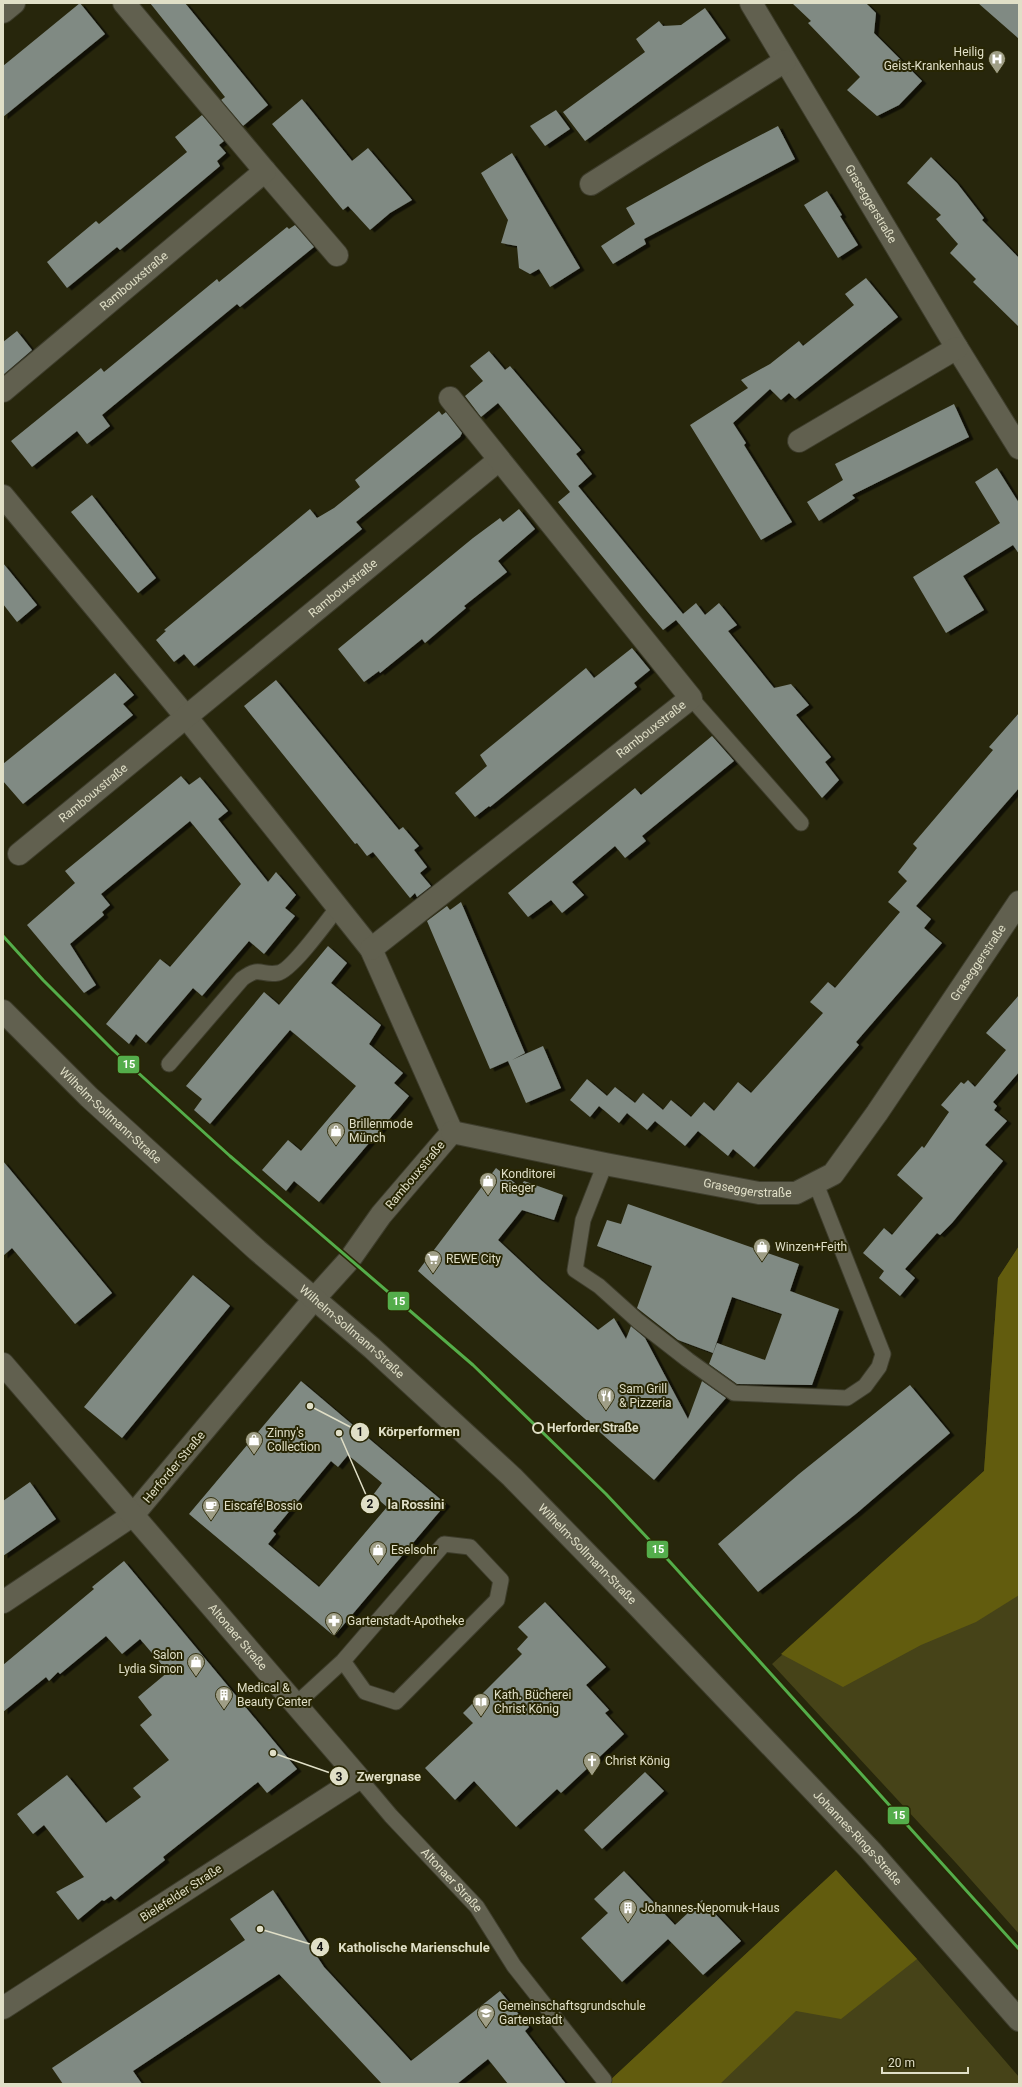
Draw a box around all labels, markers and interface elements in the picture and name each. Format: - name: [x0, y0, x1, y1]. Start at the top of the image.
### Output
- place label: Heilig Geist-Krankenhaus: [884, 45, 984, 73]
- hospital icon: Heilig Geist-Krankenhaus: [987, 49, 1007, 74]
- street label: Graseggerstraße: [842, 162, 900, 246]
- street label: Rambouxstraße: [97, 248, 171, 314]
- street label: Rambouxstraße: [306, 556, 380, 620]
- street label: Rambouxstraße: [613, 698, 689, 761]
- street label: Rambouxstraße: [56, 761, 130, 825]
- street label: Graseggerstraße: [947, 922, 1009, 1004]
- line badge: 15: [117, 1055, 140, 1074]
- text: 15: [123, 1058, 135, 1071]
- street label: Wilhelm-Sollmann-Straße: [56, 1064, 164, 1167]
- place label: Brillenmode Münch: [349, 1117, 413, 1145]
- shop icon: Brillenmode Münch: [326, 1121, 346, 1146]
- street label: Rambouxstraße: [382, 1138, 448, 1212]
- place label: Konditorei Rieger: [501, 1167, 555, 1195]
- shop icon: Konditorei Rieger: [478, 1171, 498, 1196]
- street label: Graseggerstraße: [702, 1176, 792, 1200]
- shop icon: Winzen+Feith: [752, 1237, 772, 1262]
- place label: Winzen+Feith: [775, 1240, 847, 1254]
- supermarket icon: REWE City: [423, 1249, 443, 1274]
- place label: REWE City: [446, 1252, 501, 1266]
- street label: Wilhelm-Sollmann-Straße: [296, 1282, 407, 1381]
- line badge: 15: [387, 1291, 410, 1311]
- text: 15: [393, 1295, 405, 1308]
- place label: Sam Grill & Pizzeria: [619, 1382, 672, 1410]
- restaurant icon: Sam Grill & Pizzeria: [596, 1386, 616, 1411]
- callout: Körperformen: [350, 1419, 468, 1444]
- place label: Herforder Straße: [547, 1421, 639, 1435]
- marker: Herforder Straße: [532, 1422, 544, 1434]
- text: Körperformen: [378, 1424, 460, 1439]
- text: 1: [357, 1425, 363, 1439]
- place label: Zinny's Collection: [267, 1426, 320, 1454]
- street label: Herforder Straße: [140, 1428, 208, 1506]
- shop icon: Zinny's Collection: [244, 1430, 264, 1455]
- callout: la Rossini: [360, 1492, 453, 1517]
- cafe icon: Eiscafé Bossio: [201, 1496, 221, 1521]
- text: 2: [367, 1497, 374, 1511]
- text: la Rossini: [388, 1497, 444, 1512]
- place label: Eiscafé Bossio: [224, 1499, 303, 1513]
- street label: Wilhelm-Sollmann-Straße: [535, 1501, 639, 1607]
- shop icon: Eselsohr: [368, 1540, 388, 1565]
- line badge: 15: [646, 1540, 669, 1559]
- place label: Eselsohr: [391, 1543, 437, 1557]
- text: 15: [652, 1543, 664, 1556]
- street label: Altonaer Straße: [205, 1601, 270, 1673]
- pharmacy icon: Gartenstadt-Apotheke: [324, 1611, 344, 1636]
- place label: Gartenstadt-Apotheke: [347, 1614, 464, 1628]
- place label: Salon Lydia Simon: [118, 1648, 183, 1676]
- shop icon: Salon Lydia Simon: [186, 1652, 206, 1677]
- place label: Medical & Beauty Center: [237, 1681, 312, 1709]
- building icon: Medical & Beauty Center: [214, 1685, 234, 1710]
- place label: Kath. Bücherei Christ König: [494, 1688, 571, 1716]
- library icon: Kath. Bücherei Christ König: [471, 1692, 491, 1717]
- church icon: Christ König: [582, 1751, 602, 1776]
- place label: Christ König: [605, 1754, 670, 1768]
- callout: Zwergnase: [329, 1764, 429, 1789]
- text: Zwergnase: [357, 1769, 421, 1784]
- text: 3: [336, 1770, 343, 1784]
- street label: Johannes-Rings-Straße: [810, 1788, 905, 1888]
- line badge: 15: [887, 1806, 910, 1825]
- text: 15: [893, 1809, 905, 1822]
- street label: Altonaer Straße: [418, 1845, 485, 1915]
- street label: Bielefelder Straße: [138, 1861, 224, 1925]
- building icon: Johannes-Nepomuk-Haus: [618, 1898, 638, 1923]
- place label: Johannes-Nepomuk-Haus: [641, 1901, 780, 1915]
- callout: Katholische Marienschule: [310, 1935, 497, 1960]
- text: 4: [317, 1940, 324, 1954]
- text: Katholische Marienschule: [338, 1940, 490, 1955]
- place label: Gemeinschaftsgrundschule Gartenstadt: [499, 1999, 646, 2027]
- school or university icon: Gemeinschaftsgrundschule Gartenstadt: [476, 2003, 496, 2028]
- scale bar: [882, 2049, 968, 2075]
- text: 20 m: [888, 2056, 915, 2070]

